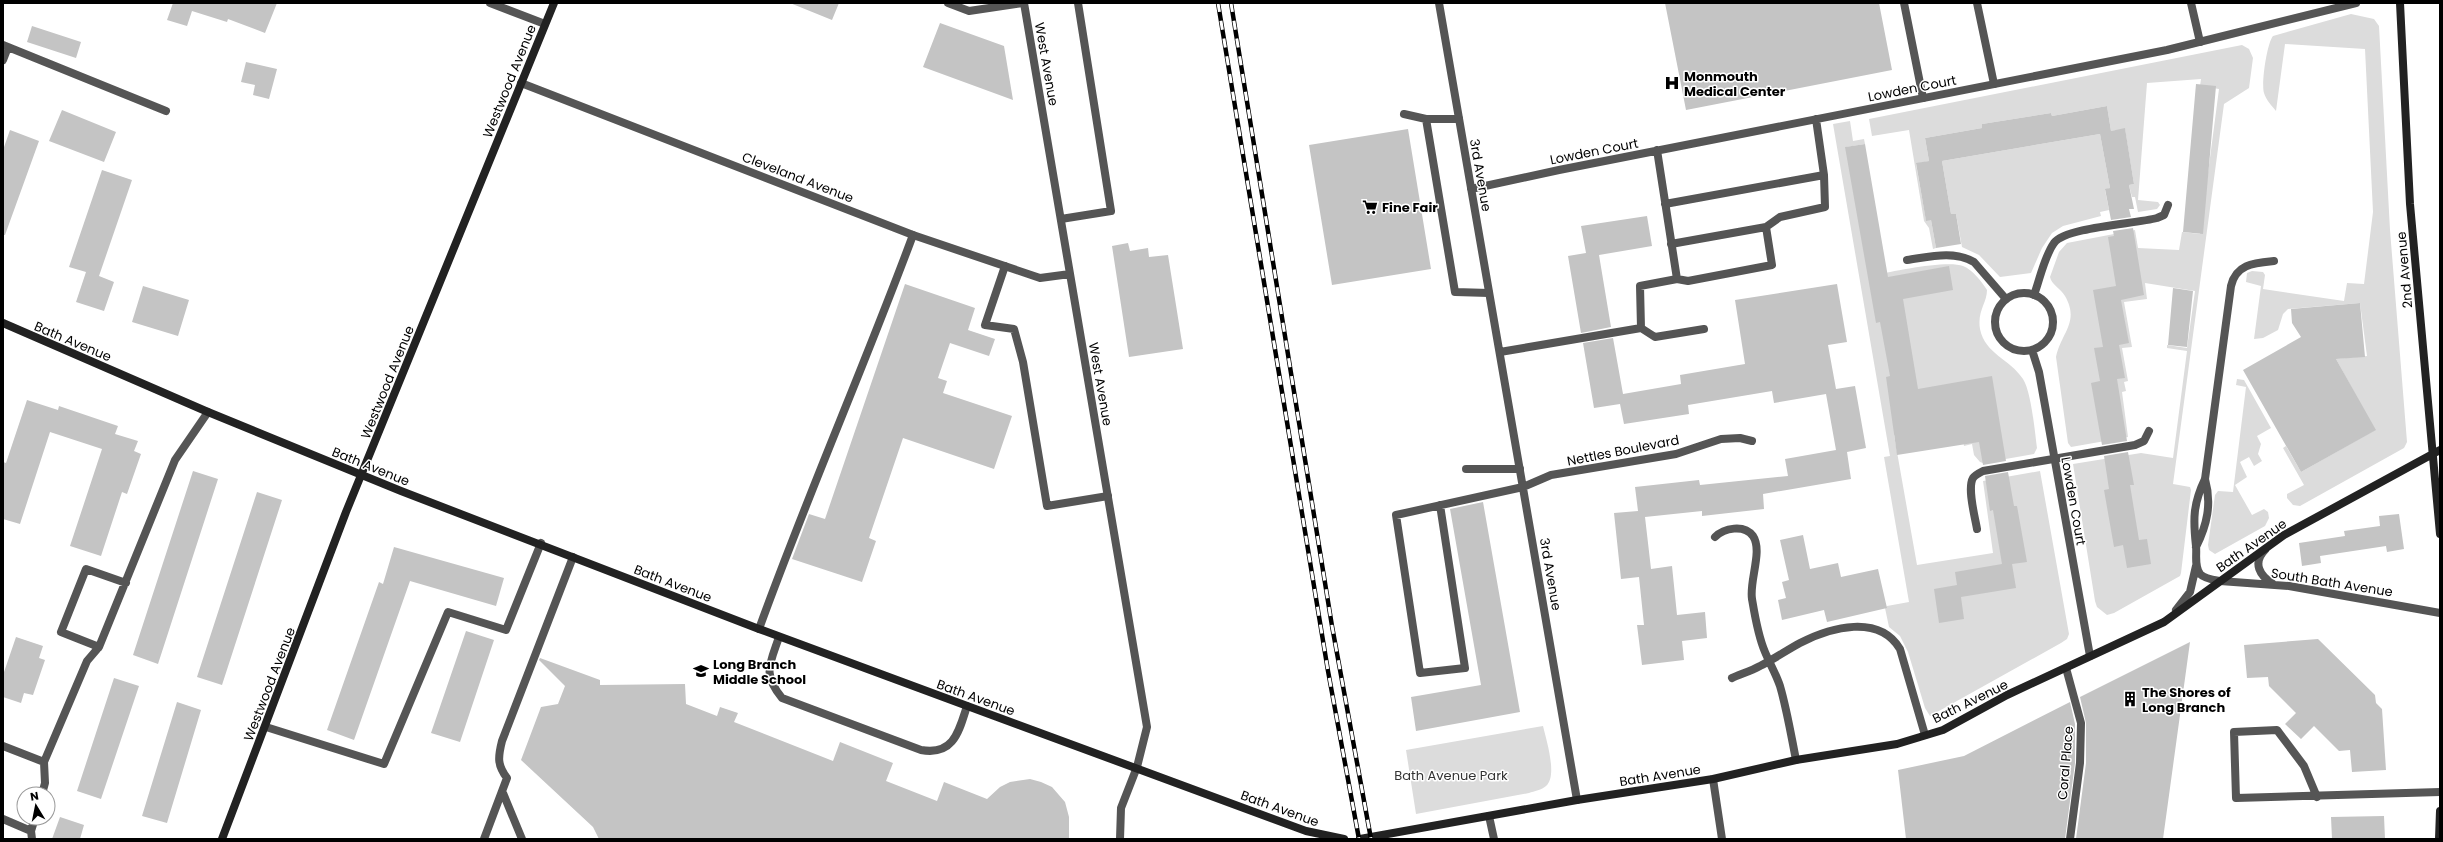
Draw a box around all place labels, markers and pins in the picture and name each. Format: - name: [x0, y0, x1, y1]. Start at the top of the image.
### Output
- place label: Monmouth Medical Center: [1684, 67, 1786, 101]
- hospital icon: Monmouth Medical Center: [1663, 74, 1681, 92]
- supermarket icon: Fine Fair: [1361, 198, 1379, 216]
- place label: Fine Fair: [1382, 198, 1438, 217]
- place label: Long Branch Middle School: [713, 655, 806, 689]
- school or university icon: Long Branch Middle School: [692, 662, 710, 680]
- place label: The Shores of Long Branch: [2142, 683, 2231, 717]
- building icon: The Shores of Long Branch: [2121, 690, 2139, 708]

